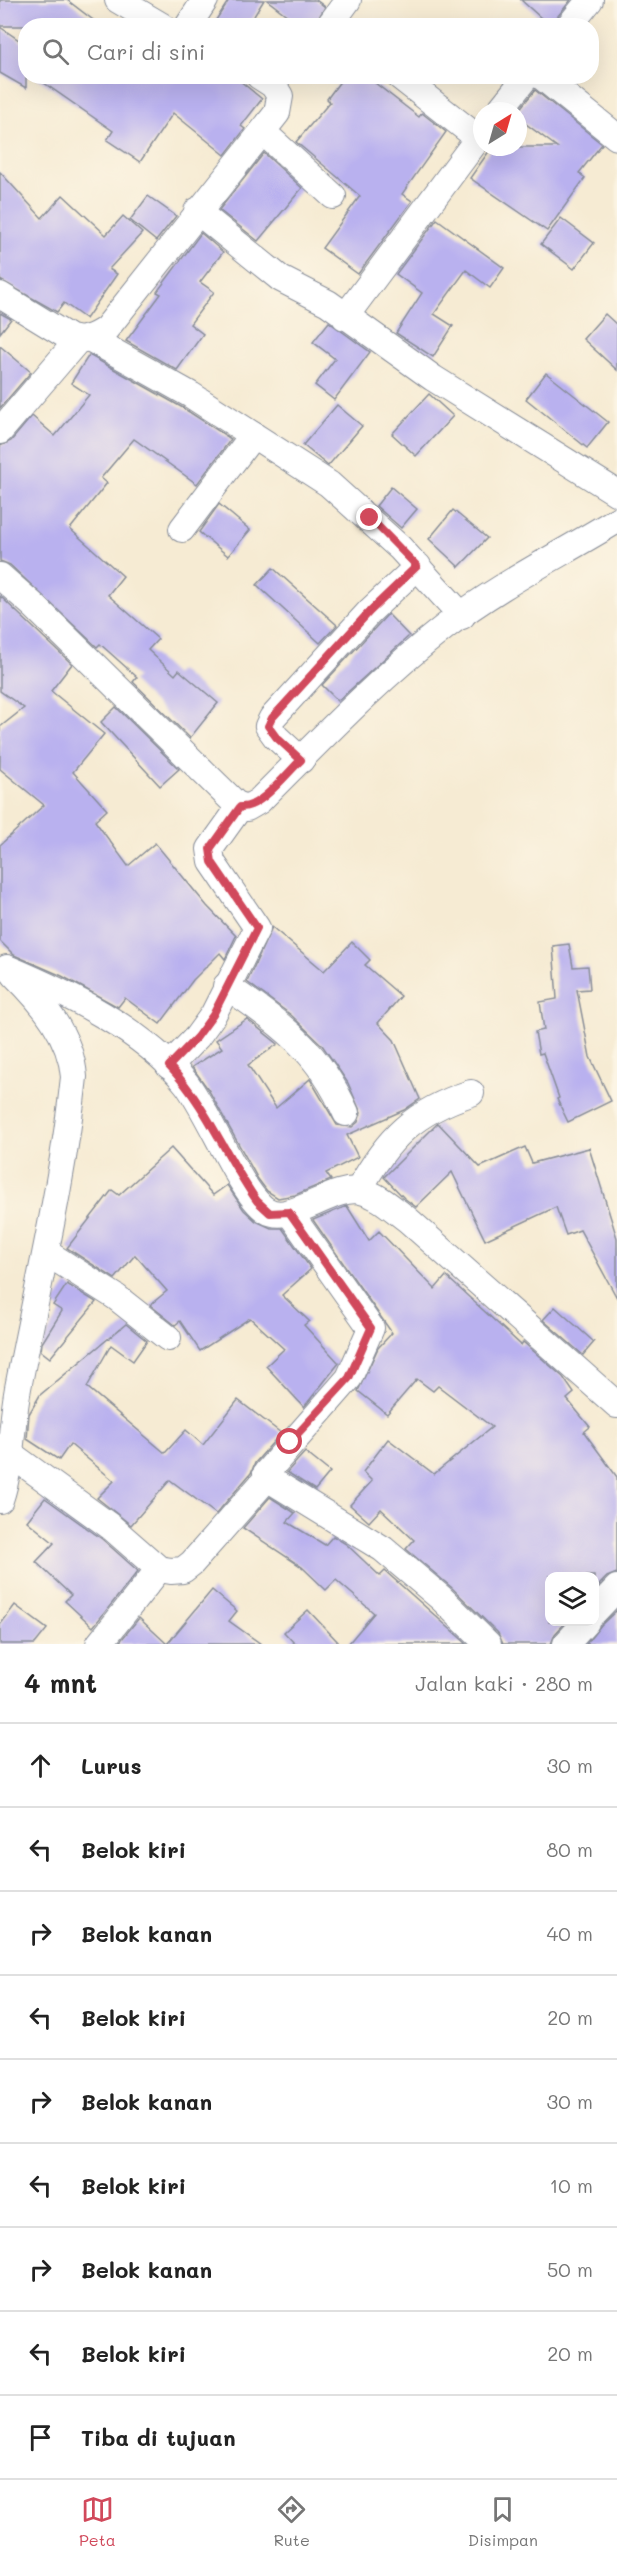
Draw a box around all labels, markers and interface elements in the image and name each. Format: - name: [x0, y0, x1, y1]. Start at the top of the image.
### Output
- search box: [18, 18, 599, 84]
- icon: search: [39, 35, 72, 68]
- text: Cari di sini: [87, 37, 205, 66]
- north arrow: [473, 102, 527, 156]
- route end: [356, 504, 382, 530]
- route start: [276, 1428, 302, 1454]
- map controls: [545, 1572, 599, 1626]
- button: layers: [545, 1572, 599, 1626]
- text: 4 mnt: [24, 1666, 97, 1700]
- text: Jalan kaki · 280 m: [415, 1670, 593, 1696]
- icon: ahead: [24, 1749, 57, 1782]
- text: Lurus: [81, 1751, 142, 1780]
- text: 30 m: [547, 1752, 593, 1778]
- icon: left: [24, 1833, 57, 1866]
- text: Belok kiri: [81, 1835, 186, 1864]
- text: 80 m: [546, 1836, 593, 1862]
- icon: right: [24, 1917, 57, 1950]
- text: Belok kanan: [81, 1919, 212, 1948]
- text: 40 m: [547, 1920, 593, 1946]
- icon: left: [24, 2001, 57, 2034]
- text: Belok kiri: [81, 2003, 186, 2032]
- text: 20 m: [547, 2004, 593, 2030]
- icon: right: [24, 2085, 57, 2118]
- text: Belok kanan: [81, 2087, 212, 2116]
- text: 30 m: [547, 2088, 593, 2114]
- icon: left: [24, 2169, 57, 2202]
- text: Belok kiri: [81, 2171, 186, 2200]
- text: 10 m: [549, 2172, 593, 2198]
- icon: right: [24, 2253, 57, 2286]
- text: Belok kanan: [81, 2255, 212, 2284]
- text: 50 m: [547, 2256, 593, 2282]
- icon: left: [24, 2337, 57, 2370]
- text: Belok kiri: [81, 2339, 186, 2368]
- text: 20 m: [547, 2340, 593, 2366]
- icon: arrive: [24, 2421, 57, 2454]
- text: Tiba di tujuan: [81, 2423, 236, 2452]
- tab: Peta: [79, 2493, 116, 2550]
- tab: Rute: [274, 2493, 310, 2550]
- tab: Disimpan: [468, 2493, 538, 2550]

